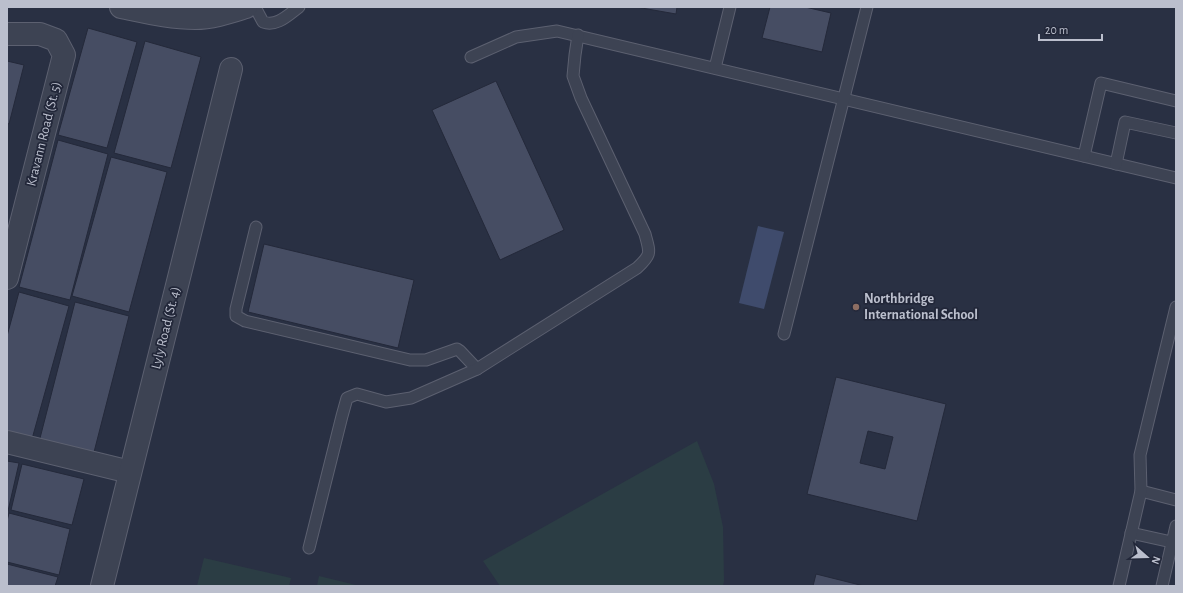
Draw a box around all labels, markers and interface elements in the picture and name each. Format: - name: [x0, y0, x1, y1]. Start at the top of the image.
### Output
- scale bar: [1039, 16, 1102, 42]
- text: 20 m: [1045, 24, 1068, 36]
- street label: Kravann Road (St. 5): [24, 80, 64, 188]
- street label: Lyly Road (St. 4): [149, 285, 183, 371]
- place label: Northbridge International School: [864, 292, 978, 322]
- marker: Northbridge International School: [851, 302, 861, 312]
- north arrow: [1127, 537, 1167, 577]
- text: N: [1149, 555, 1162, 566]

